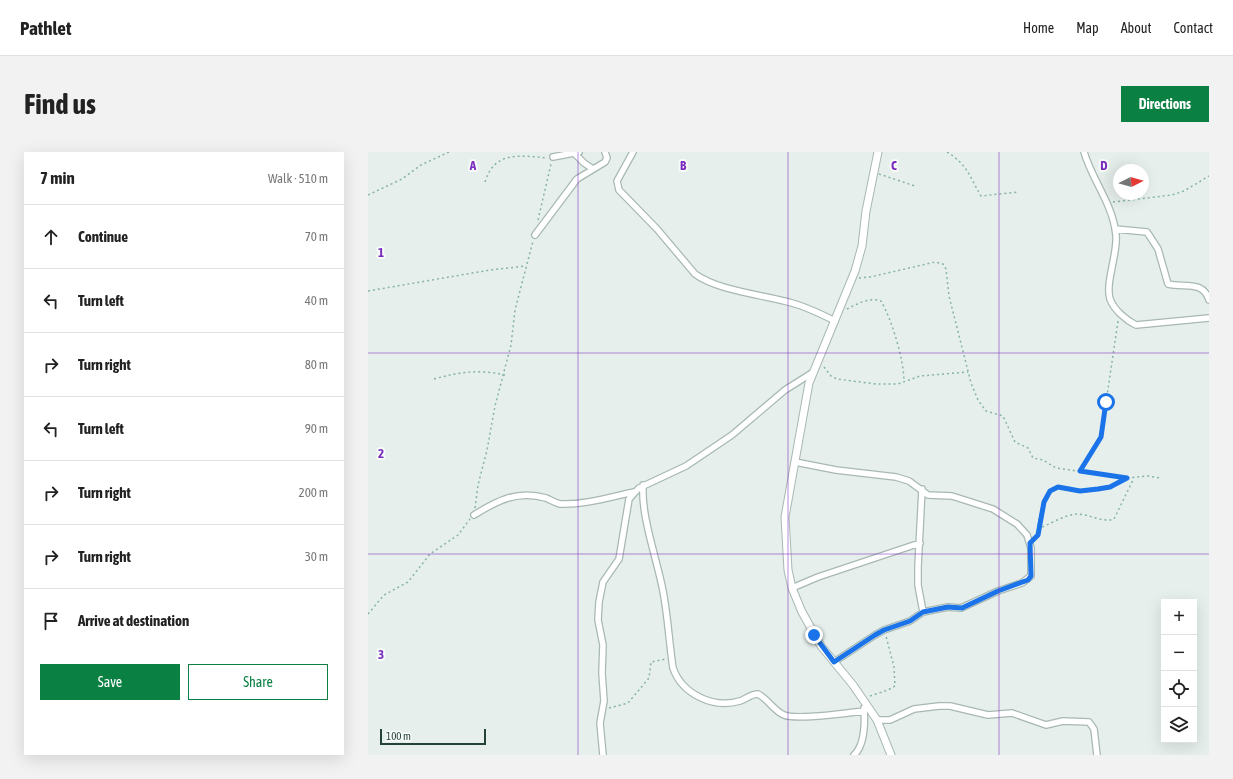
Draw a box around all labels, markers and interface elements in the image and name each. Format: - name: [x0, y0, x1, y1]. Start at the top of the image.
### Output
- text: Pathlet: [20, 17, 71, 39]
- text: Home: [1023, 20, 1054, 36]
- text: Map: [1076, 20, 1099, 36]
- text: About: [1121, 20, 1152, 36]
- text: Contact: [1174, 20, 1213, 36]
- button: Directions: [1121, 86, 1209, 122]
- text: Find us: [24, 88, 96, 120]
- text: A: [469, 158, 477, 173]
- text: B: [680, 158, 687, 173]
- text: C: [891, 158, 897, 173]
- text: D: [1100, 158, 1108, 173]
- north arrow: [1113, 164, 1149, 200]
- text: 7 min: [40, 168, 75, 188]
- text: Walk · 510 m: [268, 171, 328, 186]
- icon: ahead: [40, 226, 62, 248]
- text: Continue: [78, 228, 128, 245]
- text: 70 m: [305, 229, 328, 244]
- text: 1: [378, 245, 384, 260]
- icon: left: [40, 290, 62, 312]
- text: Turn left: [78, 292, 124, 309]
- text: 40 m: [305, 293, 328, 308]
- icon: right: [40, 354, 62, 376]
- text: Turn right: [78, 356, 131, 373]
- text: 80 m: [305, 357, 328, 372]
- route start: [1097, 393, 1115, 411]
- icon: left: [40, 418, 62, 440]
- text: Turn left: [78, 420, 124, 437]
- text: 90 m: [305, 421, 328, 436]
- text: 2: [378, 446, 384, 461]
- icon: right: [40, 482, 62, 504]
- text: Turn right: [78, 484, 131, 501]
- text: 200 m: [299, 485, 328, 500]
- icon: right: [40, 546, 62, 568]
- text: Turn right: [78, 548, 131, 565]
- text: 30 m: [305, 549, 328, 564]
- map controls: [1161, 599, 1197, 743]
- button: +: [1161, 599, 1197, 635]
- icon: arrive: [40, 610, 62, 632]
- text: Arrive at destination: [78, 612, 189, 629]
- route end: [805, 626, 823, 644]
- button: −: [1161, 635, 1197, 671]
- text: 3: [378, 647, 384, 662]
- button: Save: [40, 664, 180, 700]
- button: Share: [188, 664, 328, 700]
- button: locate: [1161, 671, 1197, 707]
- button: layers: [1161, 707, 1197, 743]
- scale bar: [380, 727, 486, 746]
- text: 100 m: [386, 730, 411, 742]

